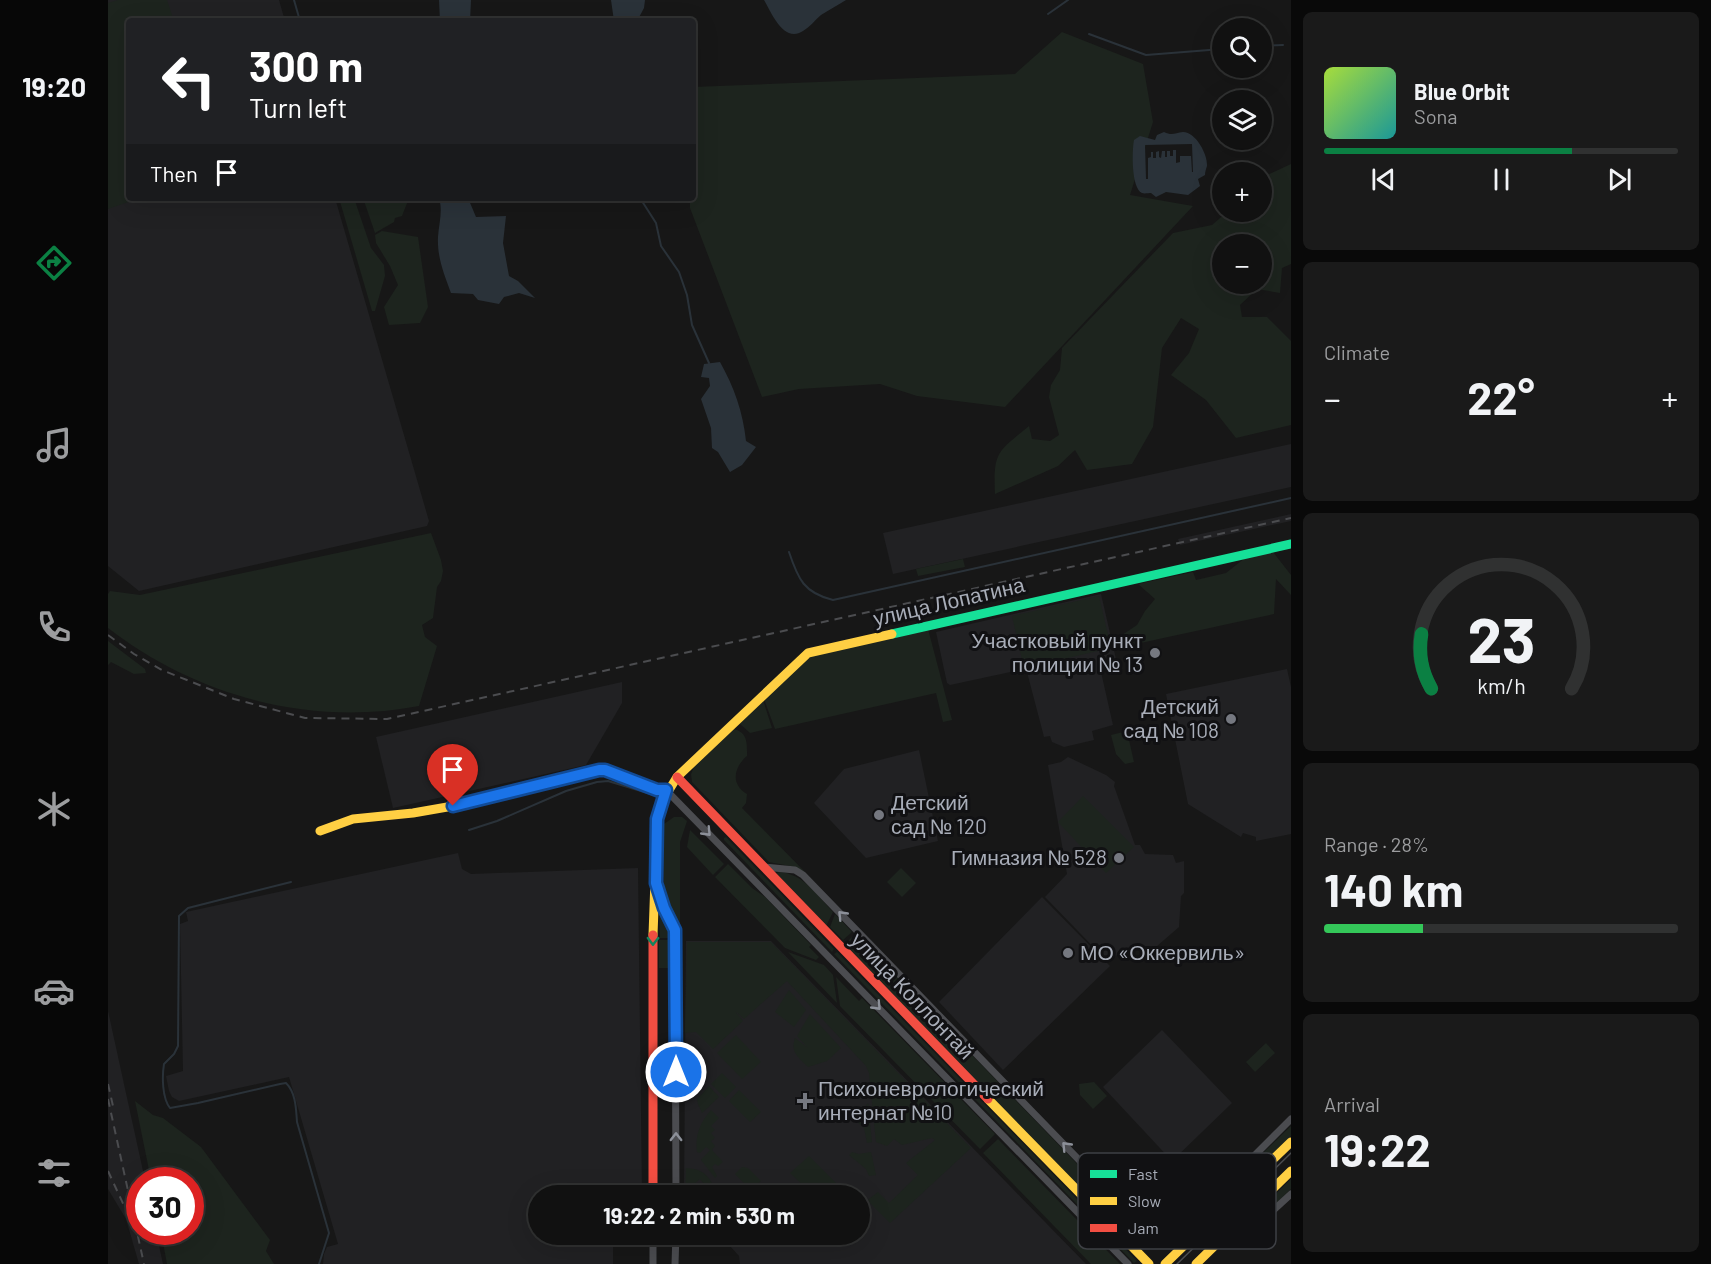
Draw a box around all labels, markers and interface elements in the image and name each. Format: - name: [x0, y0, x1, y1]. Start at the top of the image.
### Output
- map controls: [1212, 18, 1272, 294]
- button: search: [1212, 18, 1272, 78]
- text: 300 m: [249, 40, 363, 90]
- icon: left: [150, 42, 228, 120]
- text: 19:20: [22, 70, 86, 102]
- text: Blue Orbit: [1414, 78, 1510, 104]
- button: layers: [1212, 90, 1272, 150]
- text: Turn left: [249, 91, 347, 123]
- text: Sona: [1414, 104, 1458, 128]
- icon: arrive: [210, 156, 243, 189]
- text: Then: [150, 160, 198, 186]
- button: +: [1212, 162, 1272, 222]
- icon: previous: [1367, 163, 1400, 196]
- icon: pause: [1485, 163, 1518, 196]
- icon: next: [1603, 163, 1636, 196]
- button: −: [1212, 234, 1272, 294]
- icon: directions: [33, 242, 75, 284]
- text: Climate: [1324, 340, 1390, 364]
- text: 22°: [1467, 370, 1535, 424]
- text: −: [1324, 378, 1341, 418]
- text: +: [1661, 378, 1678, 418]
- icon: music: [33, 424, 75, 466]
- street label: улица Лопатина: [871, 571, 1027, 630]
- text: 23: [1467, 601, 1535, 675]
- icon: phone: [33, 606, 75, 648]
- place label: Участковый пункт полиции № 13: [971, 627, 1143, 676]
- marker: Участковый пункт полиции № 13: [1148, 646, 1162, 660]
- text: km/h: [1477, 673, 1525, 698]
- place label: Детский сад № 108: [1123, 693, 1219, 742]
- marker: Детский сад № 108: [1224, 712, 1238, 726]
- pin: [427, 744, 478, 806]
- icon: arrive: [436, 753, 469, 786]
- icon: climate: [33, 788, 75, 830]
- place label: Детский сад № 120: [891, 789, 987, 838]
- marker: Детский сад № 120: [872, 808, 886, 822]
- one-way arrow: [700, 826, 711, 836]
- text: Range · 28%: [1324, 832, 1429, 856]
- place label: Гимназия № 528: [951, 844, 1107, 869]
- marker: Гимназия № 528: [1112, 851, 1126, 865]
- text: 140 km: [1324, 862, 1463, 916]
- one-way arrow: [838, 911, 849, 922]
- street label: улица Коллонтай: [846, 926, 980, 1063]
- one-way arrow: [647, 937, 660, 946]
- place label: МО «Оккервиль»: [1080, 939, 1245, 964]
- marker: МО «Оккервиль»: [1061, 946, 1075, 960]
- icon: car: [33, 970, 75, 1012]
- one-way arrow: [870, 999, 881, 1009]
- position arrow: [644, 1040, 708, 1104]
- place label: Психоневрологический интернат №10: [818, 1075, 1044, 1124]
- marker: Психоневрологический интернат №10: [796, 1092, 814, 1110]
- text: Arrival: [1324, 1092, 1380, 1116]
- text: 19:22: [1324, 1122, 1431, 1176]
- one-way arrow: [670, 1133, 682, 1142]
- one-way arrow: [1062, 1142, 1073, 1153]
- icon: filters: [33, 1152, 75, 1194]
- legend: [1078, 1153, 1276, 1249]
- text: Fast: [1128, 1164, 1158, 1183]
- speed limit sign: 30: [126, 1167, 204, 1245]
- text: Slow: [1128, 1191, 1161, 1210]
- text: 19:22 · 2 min · 530 m: [603, 1202, 795, 1228]
- text: Jam: [1128, 1218, 1159, 1237]

